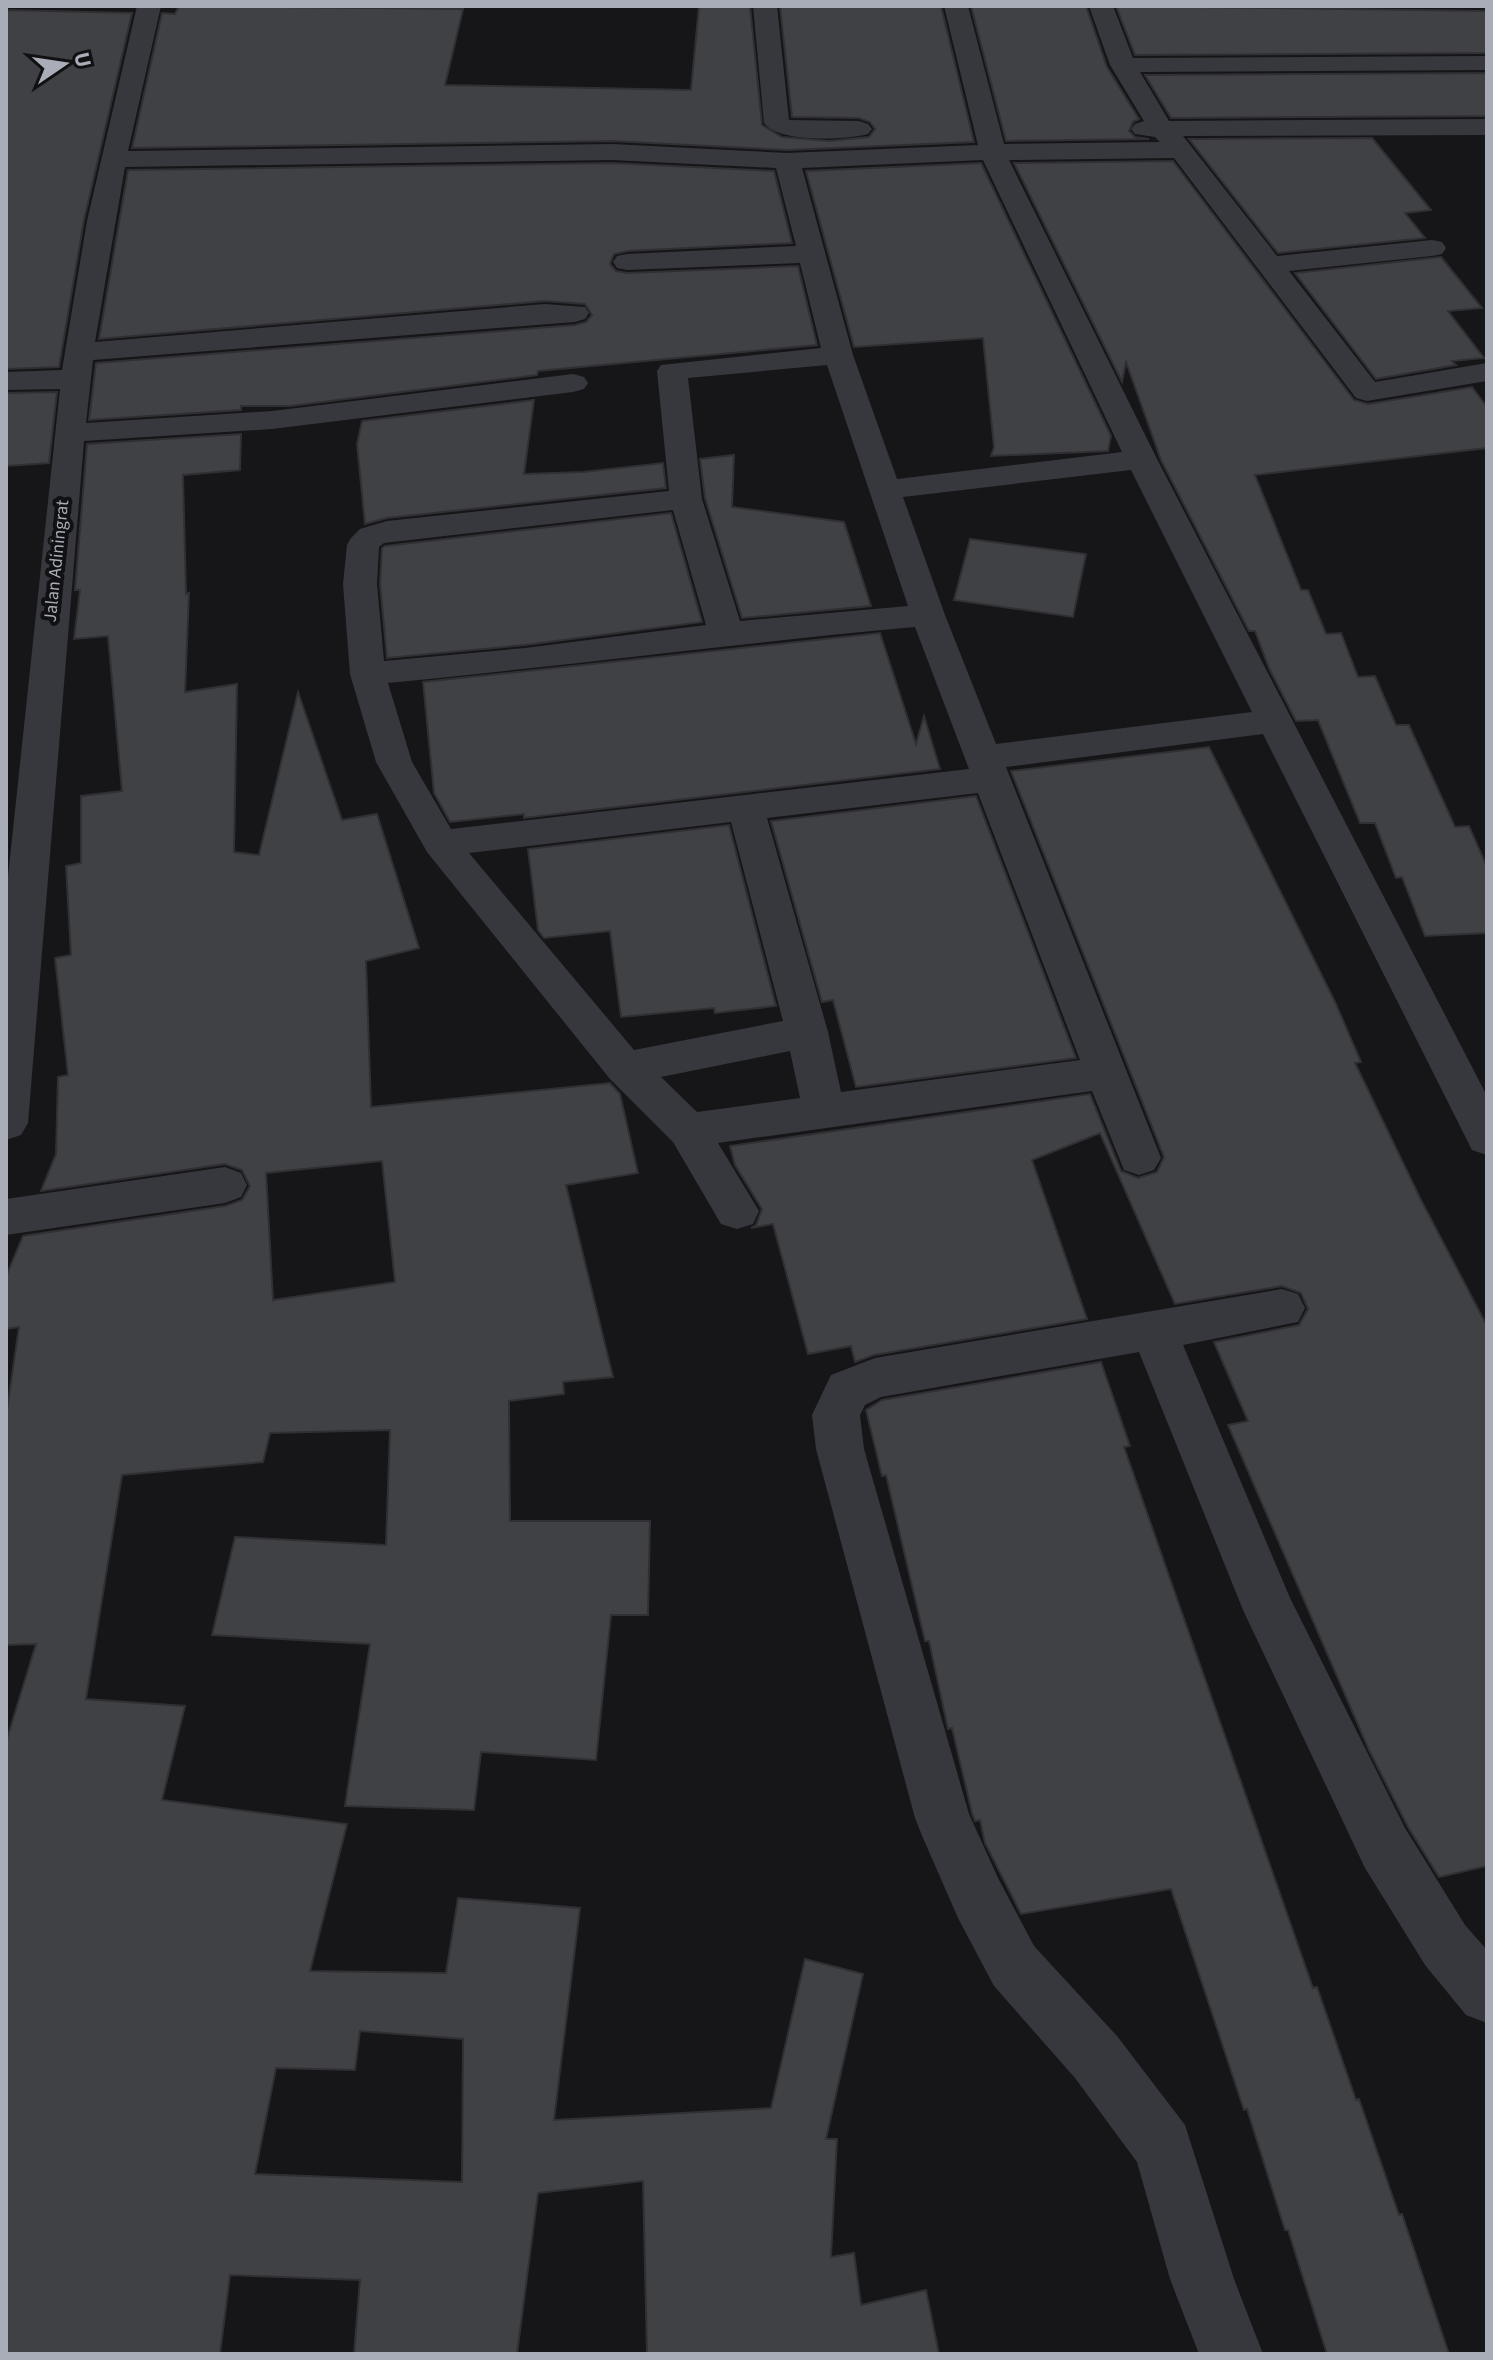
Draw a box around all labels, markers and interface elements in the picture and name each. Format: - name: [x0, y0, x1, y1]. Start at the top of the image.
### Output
- north arrow: [24, 24, 104, 104]
- text: U: [65, 49, 100, 70]
- street label: Jalan Adiningrat: [38, 499, 75, 623]

